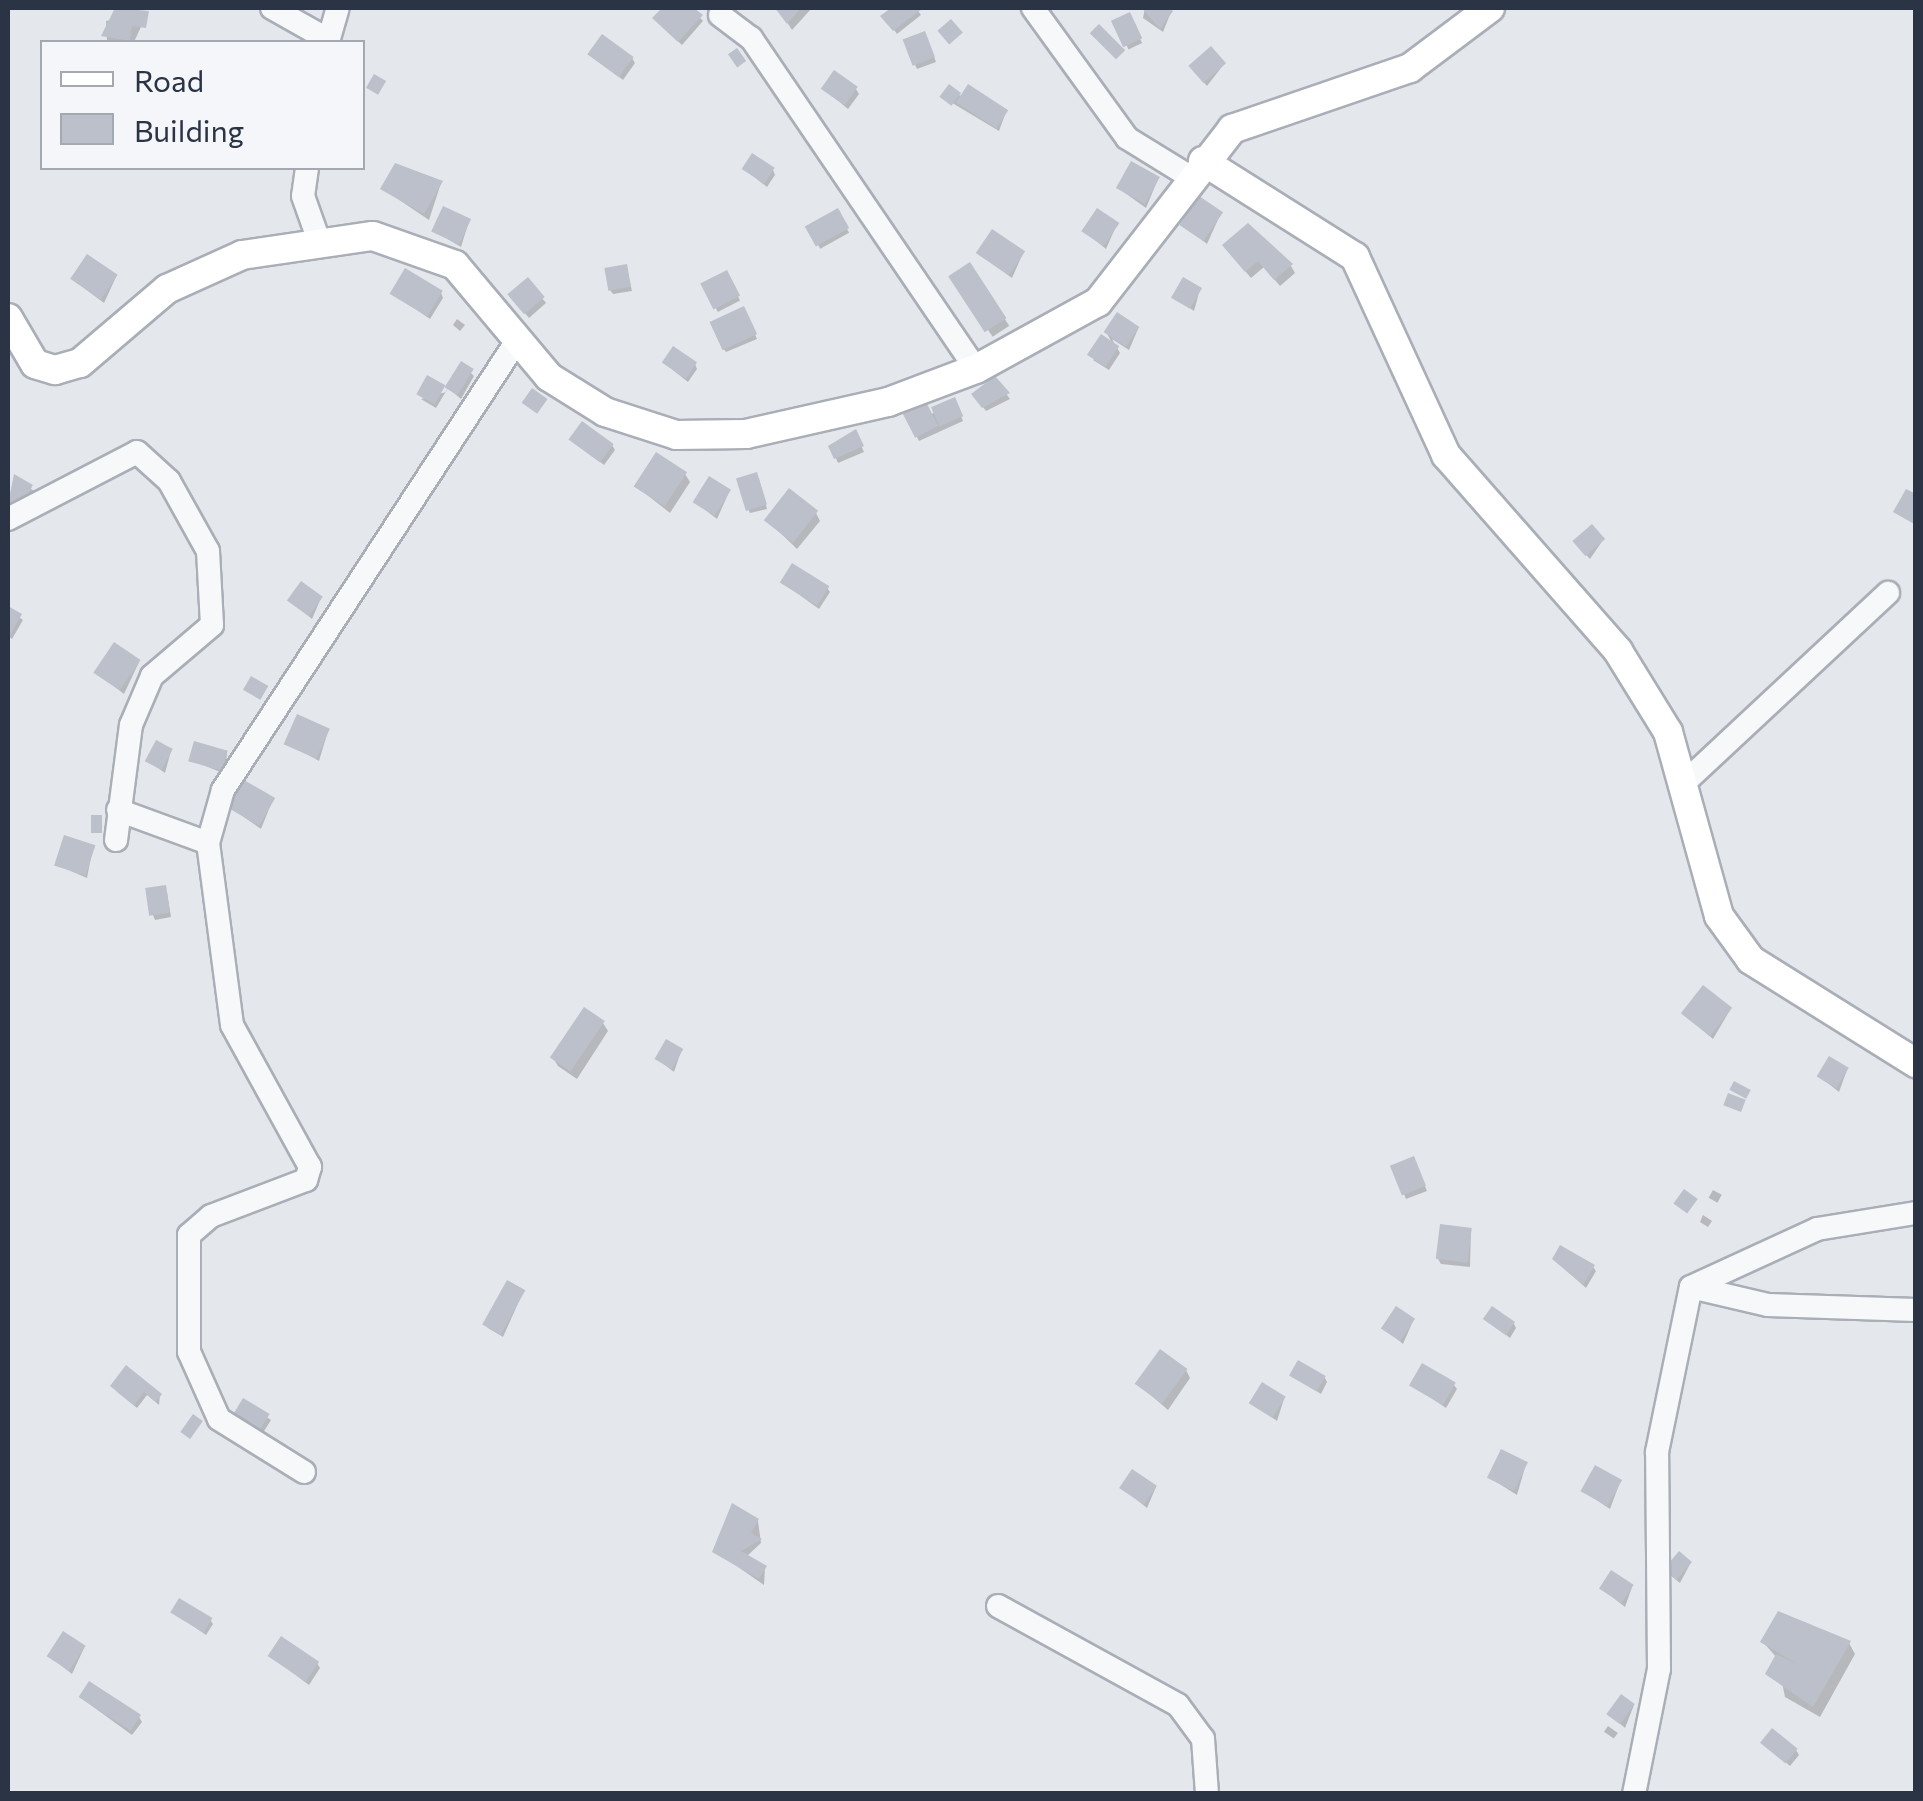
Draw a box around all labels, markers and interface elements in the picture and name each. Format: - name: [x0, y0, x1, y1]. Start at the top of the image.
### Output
- legend: [40, 40, 365, 170]
- text: Road: [134, 61, 204, 98]
- text: Building: [134, 111, 244, 148]

